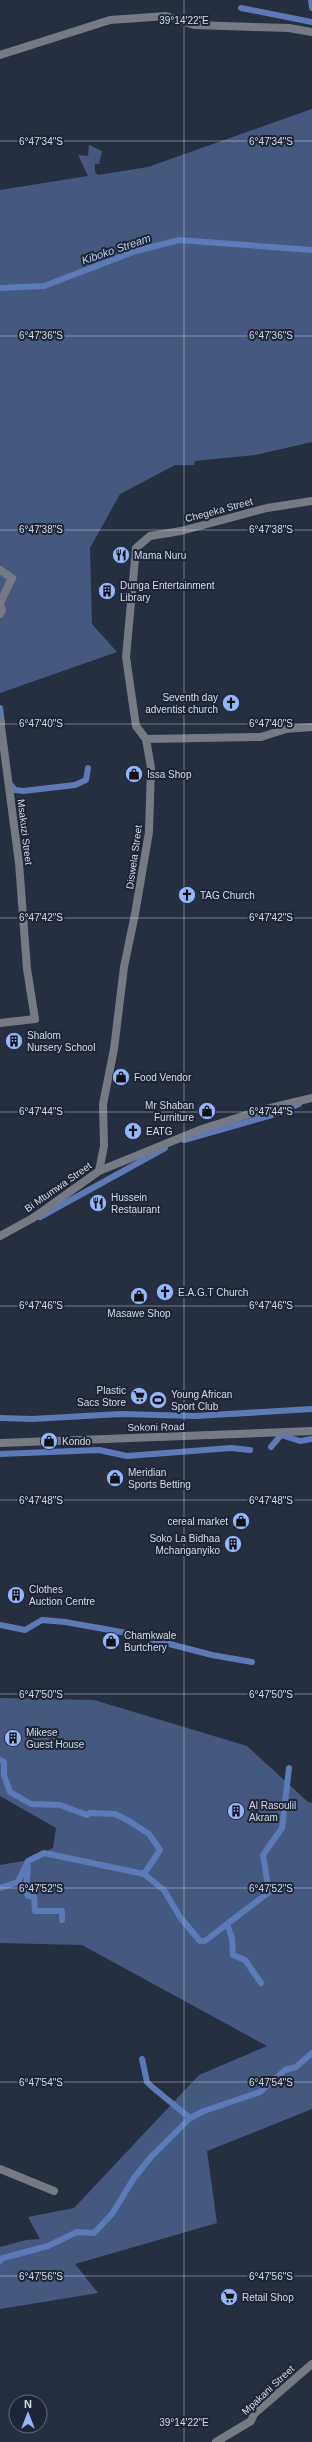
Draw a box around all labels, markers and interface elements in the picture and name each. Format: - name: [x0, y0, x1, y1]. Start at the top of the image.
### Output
- text: 39°14'22"E: [159, 15, 209, 26]
- text: 6°47'34"S: [19, 136, 63, 147]
- text: 6°47'34"S: [249, 136, 293, 147]
- water label: Kiboko Stream: [80, 232, 152, 266]
- text: 6°47'36"S: [19, 330, 63, 341]
- text: 6°47'36"S: [249, 330, 293, 341]
- street label: Chegeka Street: [184, 496, 254, 524]
- text: 6°47'38"S: [19, 524, 63, 535]
- text: 6°47'38"S: [249, 524, 293, 535]
- restaurant icon: Mama Nuru: [111, 545, 131, 565]
- place label: Mama Nuru: [134, 550, 186, 561]
- place label: Dunga Entertainment Library: [120, 580, 215, 603]
- building icon: Dunga Entertainment Library: [97, 581, 117, 601]
- place label: Seventh day adventist church: [145, 692, 218, 715]
- church icon: Seventh day adventist church: [221, 693, 241, 713]
- text: 6°47'40"S: [19, 718, 63, 729]
- text: 6°47'40"S: [249, 718, 293, 729]
- shop icon: Issa Shop: [124, 764, 144, 784]
- place label: Issa Shop: [147, 769, 192, 780]
- street label: Msakuzi Street: [16, 799, 35, 866]
- street label: Diswela Street: [124, 824, 144, 890]
- church icon: TAG Church: [177, 885, 197, 905]
- place label: TAG Church: [200, 890, 255, 901]
- text: 6°47'42"S: [19, 912, 63, 923]
- text: 6°47'42"S: [249, 912, 293, 923]
- place label: Shalom Nursery School: [27, 1030, 95, 1053]
- building icon: Shalom Nursery School: [4, 1031, 24, 1051]
- shop icon: Food Vendor: [111, 1067, 131, 1087]
- place label: Food Vendor: [134, 1072, 192, 1083]
- place label: Mr Shaban Furniture: [145, 1100, 194, 1123]
- shop icon: Mr Shaban Furniture: [197, 1101, 217, 1121]
- text: 6°47'44"S: [19, 1106, 63, 1117]
- text: 6°47'44"S: [249, 1106, 293, 1117]
- church icon: EATG: [123, 1121, 143, 1141]
- place label: EATG: [146, 1126, 173, 1137]
- street label: Bi Mtumwa Street: [23, 1160, 94, 1214]
- place label: Hussein Restaurant: [111, 1192, 160, 1215]
- restaurant icon: Hussein Restaurant: [88, 1193, 108, 1213]
- church icon: E.A.G.T Church: [155, 1282, 175, 1302]
- shop icon: Masawe Shop: [129, 1286, 149, 1306]
- place label: E.A.G.T Church: [178, 1287, 248, 1298]
- text: 6°47'46"S: [19, 1300, 63, 1311]
- text: 6°47'46"S: [249, 1300, 293, 1311]
- place label: Masawe Shop: [107, 1308, 171, 1319]
- place label: Plastic Sacs Store: [77, 1385, 126, 1408]
- supermarket icon: Plastic Sacs Store: [129, 1386, 149, 1406]
- place label: Young African Sport Club: [171, 1389, 232, 1412]
- sports icon: Young African Sport Club: [148, 1390, 168, 1410]
- street label: Sokoni Road: [127, 1421, 185, 1433]
- shop icon: Kondo: [39, 1431, 59, 1451]
- place label: Kondo: [62, 1436, 91, 1447]
- place label: Meridian Sports Betting: [128, 1467, 191, 1490]
- shop icon: Meridian Sports Betting: [105, 1468, 125, 1488]
- text: 6°47'48"S: [19, 1495, 63, 1506]
- text: 6°47'48"S: [249, 1495, 293, 1506]
- shop icon: cereal market: [231, 1511, 251, 1531]
- place label: cereal market: [167, 1516, 228, 1527]
- place label: Soko La Bidhaa Mchanganyiko: [149, 1533, 220, 1556]
- building icon: Soko La Bidhaa Mchanganyiko: [223, 1534, 243, 1554]
- place label: Clothes Auction Centre: [29, 1584, 96, 1607]
- building icon: Clothes Auction Centre: [6, 1585, 26, 1605]
- place label: Chamkwale Burtchery: [124, 1630, 177, 1653]
- shop icon: Chamkwale Burtchery: [101, 1631, 121, 1651]
- text: 6°47'50"S: [19, 1689, 63, 1700]
- text: 6°47'50"S: [249, 1689, 293, 1700]
- place label: Mikese Guest House: [26, 1727, 85, 1750]
- building icon: Mikese Guest House: [3, 1728, 23, 1748]
- place label: Al Rasoulil Akram: [249, 1800, 296, 1823]
- building icon: Al Rasoulil Akram: [226, 1801, 246, 1821]
- text: 6°47'52"S: [19, 1883, 63, 1894]
- text: 6°47'52"S: [249, 1883, 293, 1894]
- text: 6°47'54"S: [19, 2077, 63, 2088]
- text: 6°47'54"S: [249, 2077, 293, 2088]
- text: 6°47'56"S: [19, 2271, 63, 2282]
- text: 6°47'56"S: [249, 2271, 293, 2282]
- supermarket icon: Retail Shop: [219, 2287, 239, 2307]
- place label: Retail Shop: [242, 2292, 294, 2303]
- street label: Mpakani Street: [240, 2363, 297, 2417]
- north arrow: [8, 2394, 48, 2434]
- text: N: [24, 2398, 32, 2410]
- text: 39°14'22"E: [159, 2417, 209, 2428]

